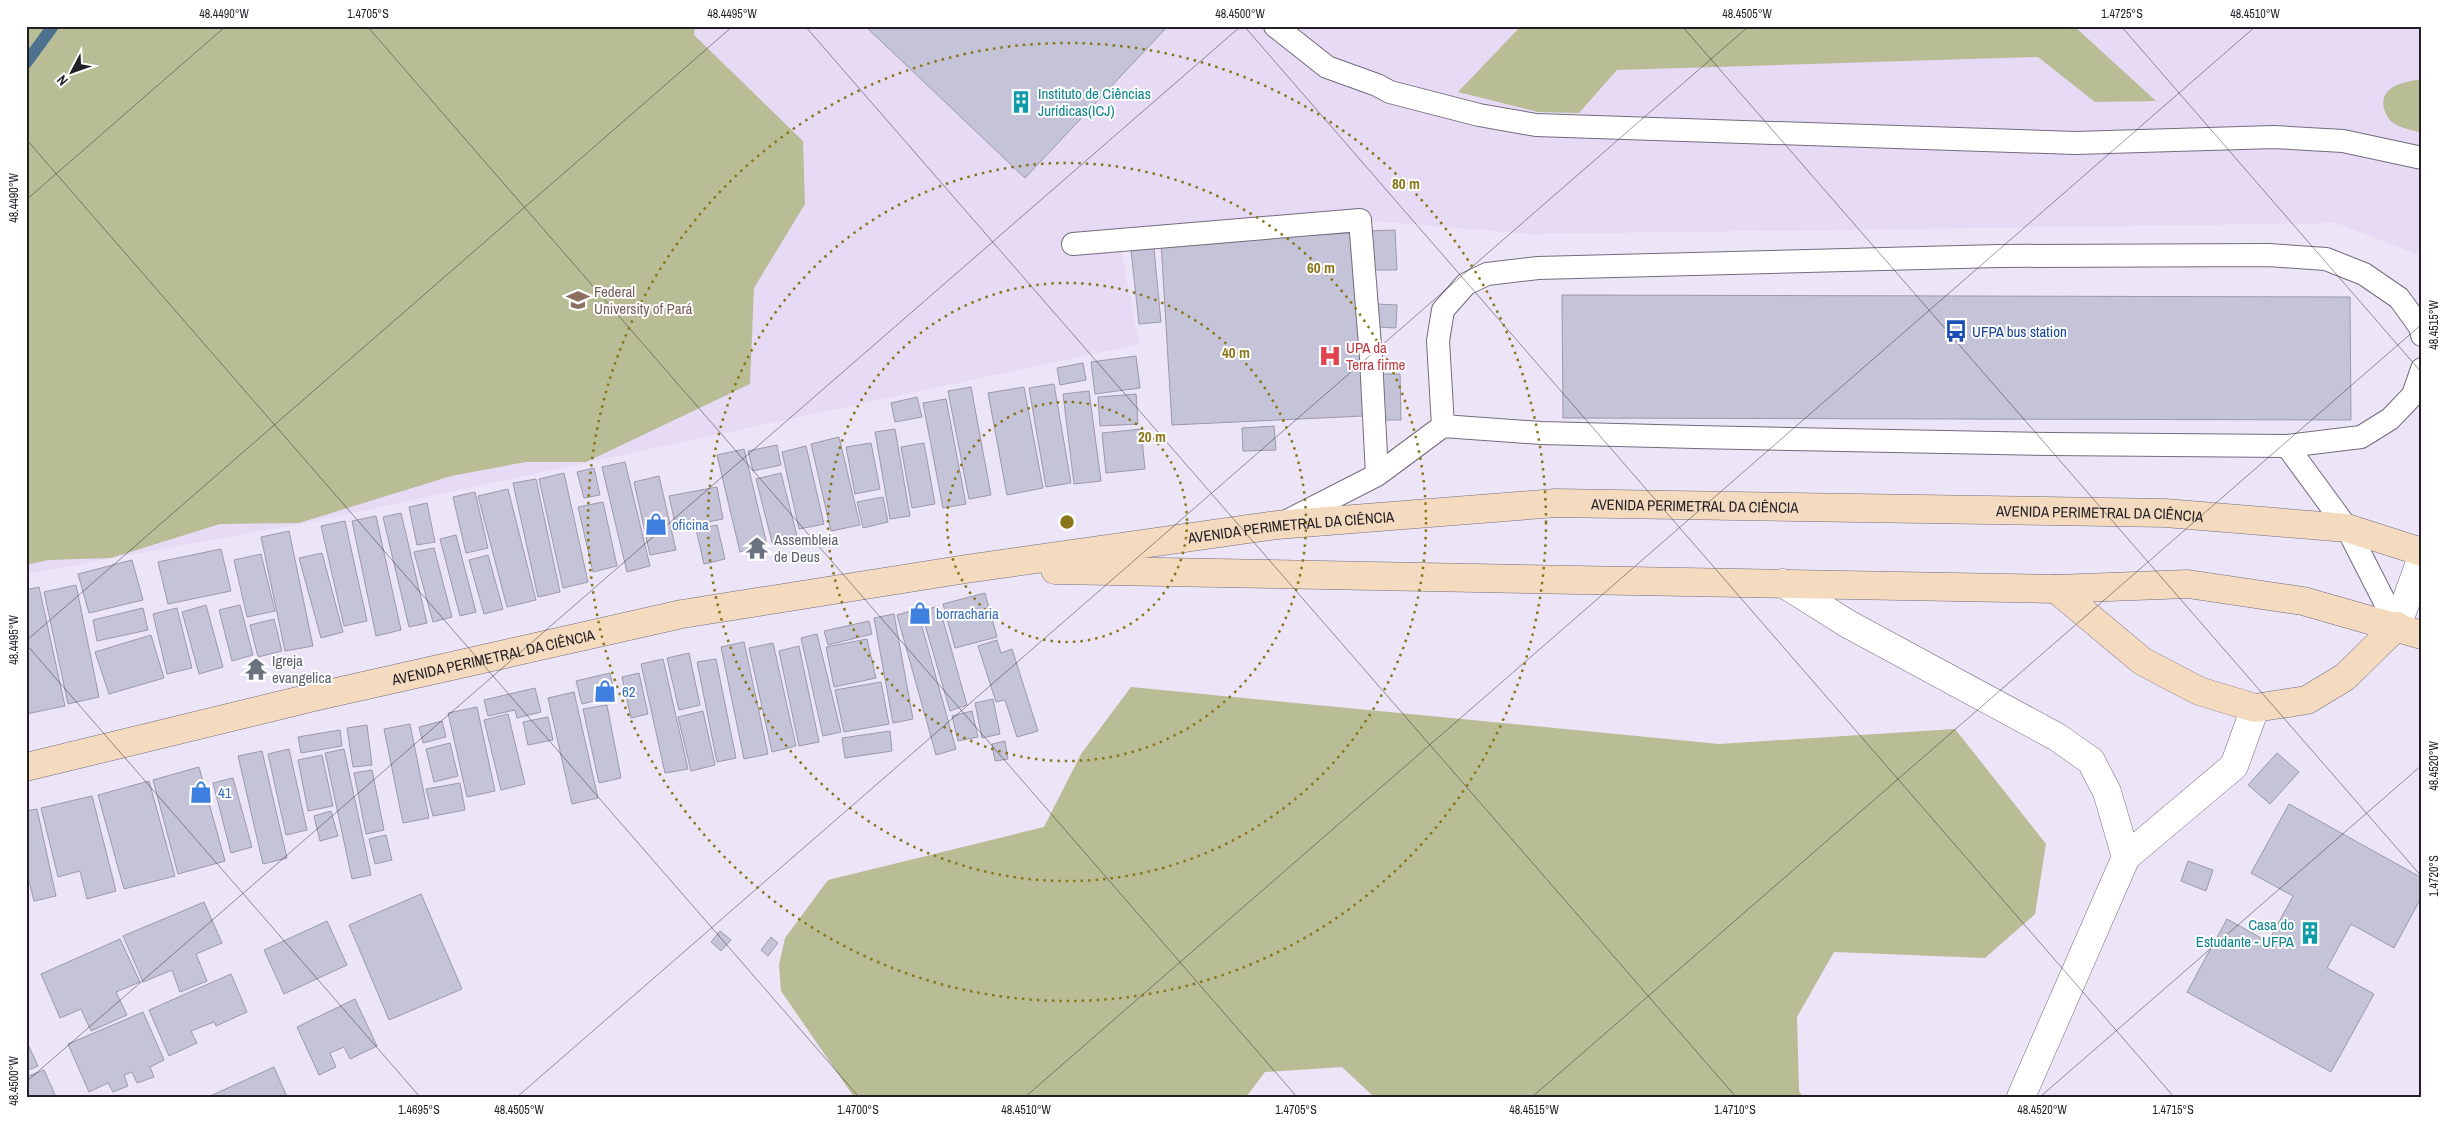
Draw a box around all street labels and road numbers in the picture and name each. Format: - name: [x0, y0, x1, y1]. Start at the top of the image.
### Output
- street label: AVENIDA PERIMETRAL DA CIÊNCIA: [1590, 493, 1799, 517]
- street label: AVENIDA PERIMETRAL DA CIÊNCIA: [1995, 500, 2205, 527]
- street label: AVENIDA PERIMETRAL DA CIÊNCIA: [1185, 505, 1396, 548]
- street label: AVENIDA PERIMETRAL DA CIÊNCIA: [389, 623, 597, 690]

